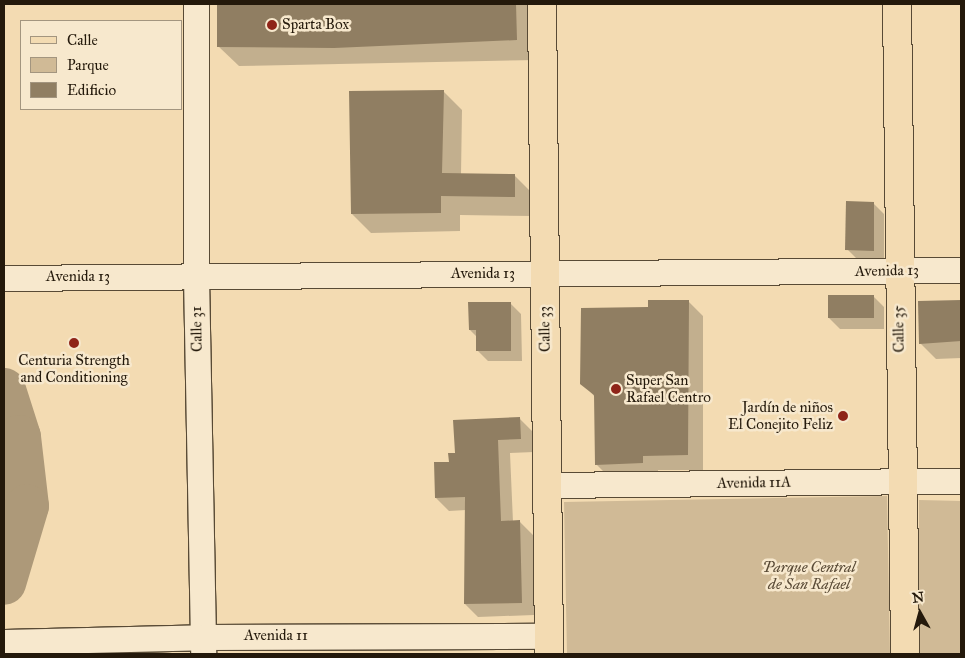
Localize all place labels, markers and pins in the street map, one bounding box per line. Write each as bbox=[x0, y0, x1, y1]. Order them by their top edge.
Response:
place label: Sparta Box bbox=[282, 16, 349, 34]
marker: Sparta Box bbox=[266, 19, 278, 31]
marker: Centuria Strength and Conditioning bbox=[68, 337, 80, 349]
place label: Centuria Strength and Conditioning bbox=[18, 351, 130, 386]
place label: Super San Rafael Centro bbox=[626, 371, 711, 406]
marker: Super San Rafael Centro bbox=[610, 383, 622, 395]
place label: Jardín de niños El Conejito Feliz bbox=[728, 398, 833, 433]
marker: Jardín de niños El Conejito Feliz bbox=[837, 410, 849, 422]

